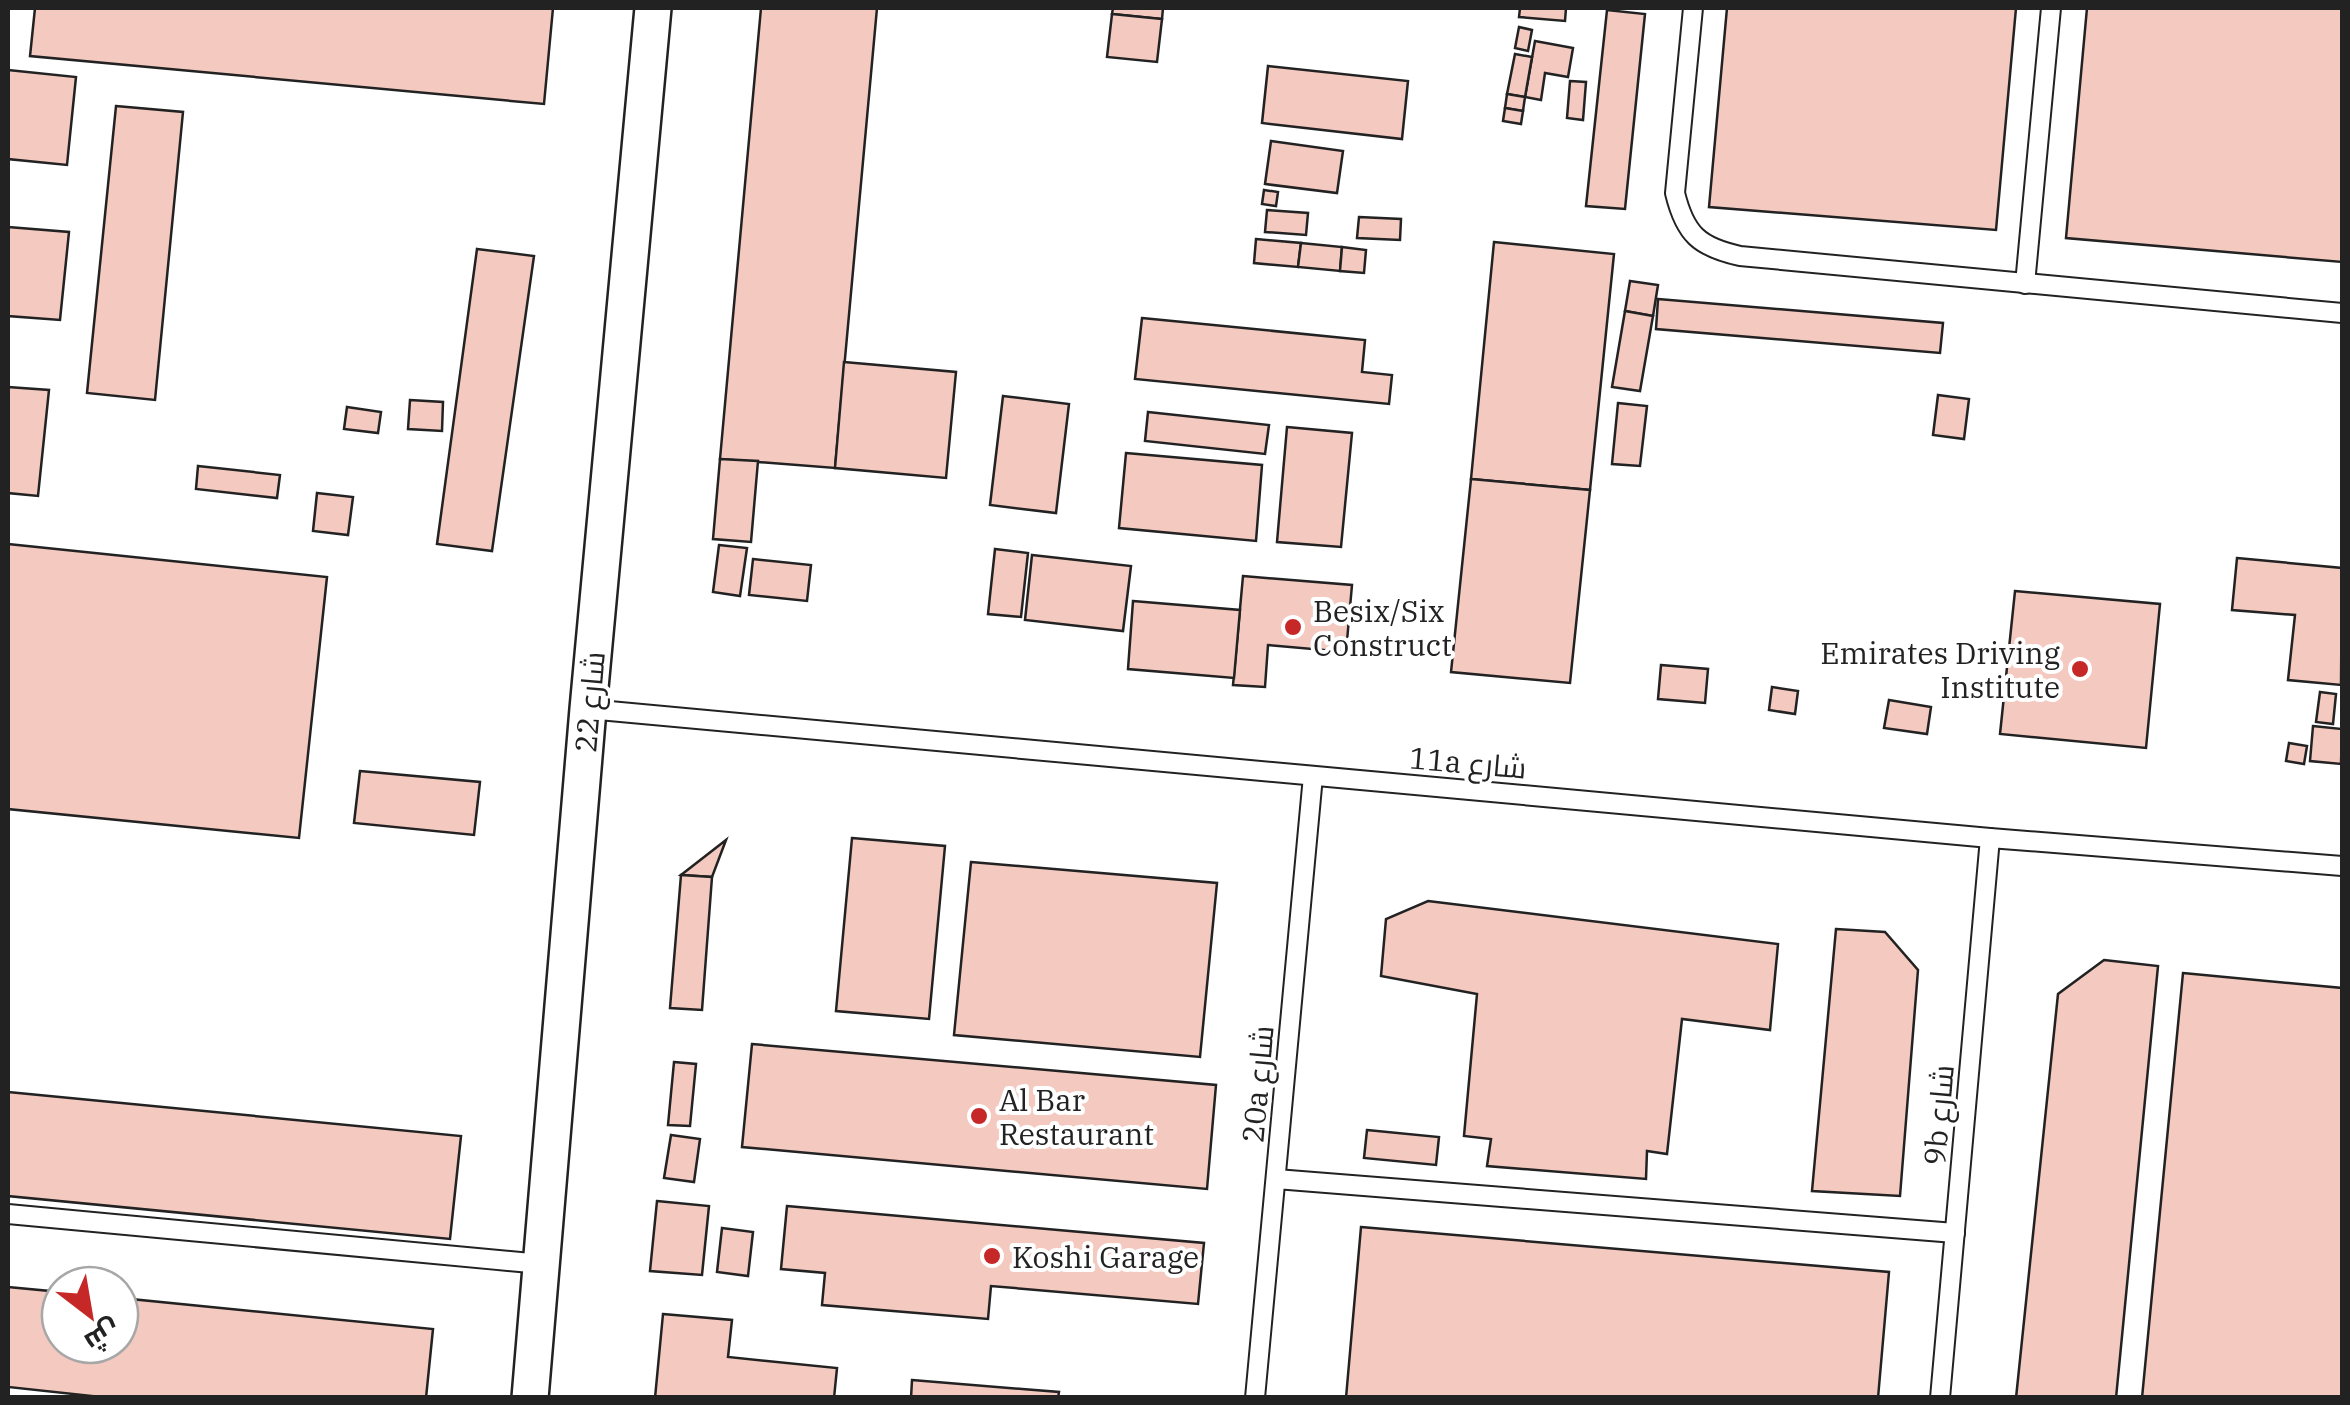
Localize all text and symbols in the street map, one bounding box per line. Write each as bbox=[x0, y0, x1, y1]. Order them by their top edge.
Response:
place label: Besix/Six Construct bbox=[1313, 591, 1452, 664]
marker: Besix/Six Construct bbox=[1282, 616, 1304, 638]
place label: Emirates Driving Institute bbox=[1820, 633, 2060, 706]
street label: شارع 22 bbox=[565, 650, 615, 754]
marker: Emirates Driving Institute bbox=[2069, 658, 2091, 680]
street label: 11a شارع bbox=[1408, 737, 1528, 789]
street label: 20a شارع bbox=[1232, 1024, 1284, 1144]
street label: 9b شارع bbox=[1914, 1063, 1964, 1167]
place label: Al Bar Restaurant bbox=[999, 1080, 1154, 1153]
marker: Al Bar Restaurant bbox=[968, 1105, 990, 1127]
place label: Koshi Garage bbox=[1012, 1237, 1199, 1276]
marker: Koshi Garage bbox=[981, 1245, 1003, 1267]
north arrow bbox=[40, 1265, 140, 1365]
text: ش bbox=[78, 1312, 128, 1362]

